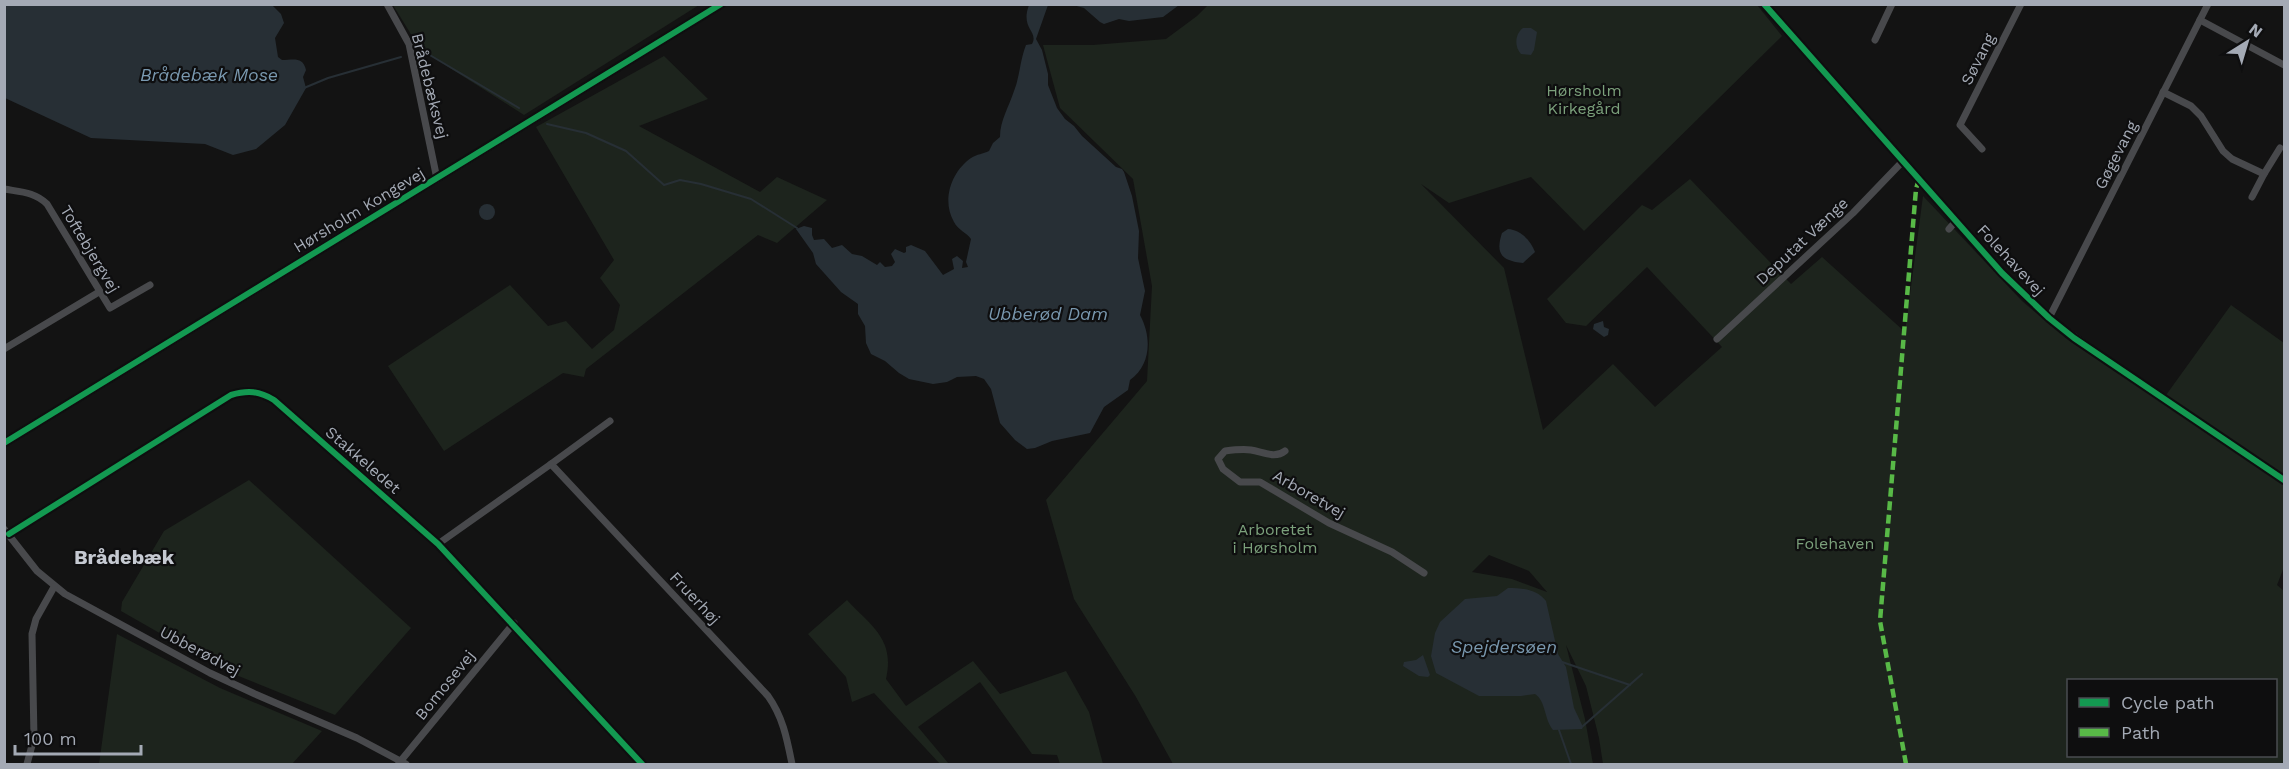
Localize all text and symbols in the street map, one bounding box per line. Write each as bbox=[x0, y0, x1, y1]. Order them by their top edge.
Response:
north arrow bbox=[2217, 12, 2277, 72]
text: N bbox=[2245, 19, 2266, 42]
street label: Søvang bbox=[1957, 30, 1999, 88]
street label: Brådebæksvej bbox=[408, 31, 452, 141]
water label: Brådebæk Mose bbox=[140, 64, 278, 85]
park label: Hørsholm Kirkegård bbox=[1546, 81, 1622, 118]
street label: Gøgevang bbox=[2091, 117, 2142, 192]
street label: Hørsholm Kongevej bbox=[290, 163, 428, 257]
street label: Deputat Vænge bbox=[1752, 193, 1852, 289]
street label: Toftebjergvej bbox=[56, 202, 124, 296]
street label: Folehavevej bbox=[1973, 220, 2049, 300]
water label: Ubberød Dam bbox=[988, 303, 1108, 324]
street label: Stakkeledet bbox=[322, 422, 405, 498]
street label: Arboretvej bbox=[1269, 466, 1349, 522]
park label: Arboretet i Hørsholm bbox=[1232, 520, 1318, 557]
park label: Folehaven bbox=[1796, 534, 1874, 553]
district label: Brådebæk bbox=[74, 545, 175, 569]
street label: Fruerhøj bbox=[666, 568, 724, 628]
street label: Ubberødvej bbox=[157, 622, 243, 680]
water label: Spejdersøen bbox=[1451, 636, 1557, 657]
street label: Bomosevej bbox=[411, 646, 479, 724]
legend bbox=[2067, 679, 2277, 757]
text: Cycle path bbox=[2121, 692, 2215, 713]
scale bar bbox=[15, 718, 141, 756]
text: Path bbox=[2121, 722, 2161, 743]
text: 100 m bbox=[24, 728, 77, 749]

